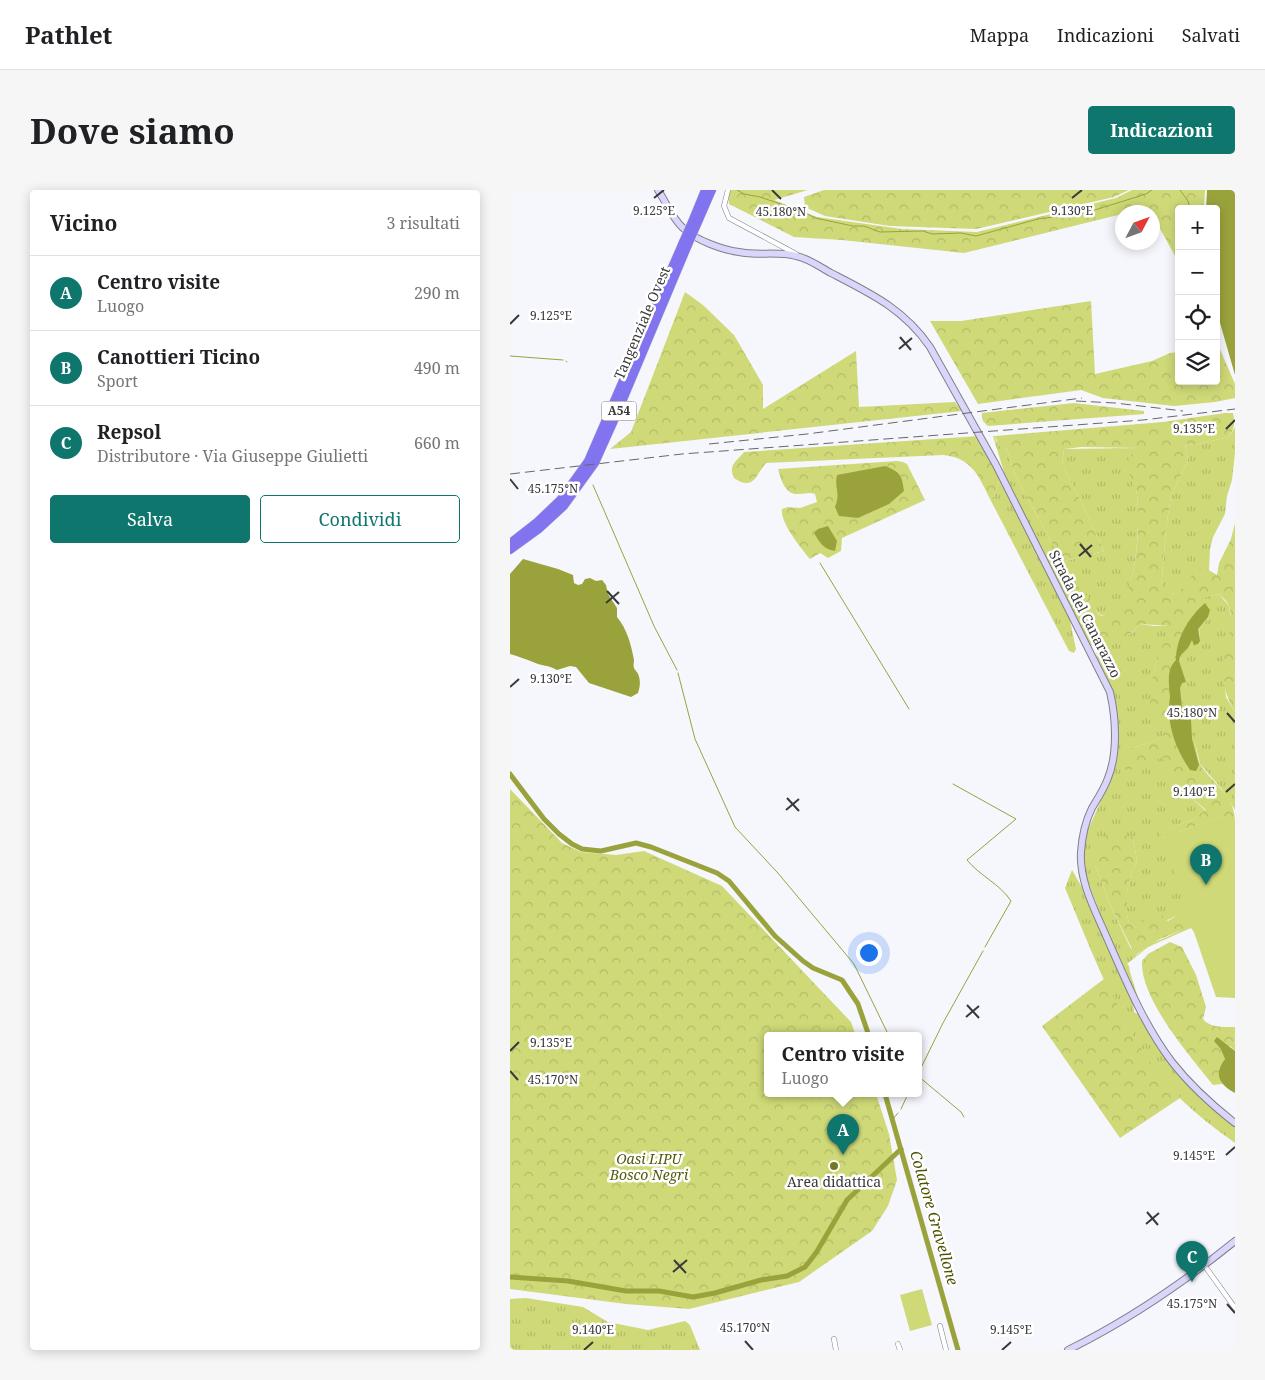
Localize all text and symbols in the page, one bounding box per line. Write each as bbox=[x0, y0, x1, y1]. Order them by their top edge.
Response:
text: Pathlet bbox=[25, 18, 112, 51]
text: Mappa bbox=[970, 23, 1029, 47]
text: Indicazioni bbox=[1057, 23, 1154, 47]
text: Salvati bbox=[1182, 23, 1240, 47]
button: Indicazioni bbox=[1088, 106, 1235, 154]
text: Dove siamo bbox=[30, 107, 235, 154]
text: 9.125°E bbox=[633, 202, 675, 219]
text: 9.130°E bbox=[1051, 202, 1093, 219]
text: 45.180°N bbox=[756, 203, 806, 220]
north arrow bbox=[1115, 205, 1160, 250]
map controls bbox=[1175, 205, 1220, 385]
button: + bbox=[1175, 205, 1220, 250]
text: Vicino bbox=[50, 209, 117, 237]
text: 3 risultati bbox=[387, 212, 460, 234]
button: − bbox=[1175, 250, 1220, 295]
street label: Tangenziale Ovest bbox=[609, 263, 674, 382]
text: Centro visite bbox=[97, 269, 220, 295]
text: A bbox=[60, 282, 72, 304]
text: 290 m bbox=[414, 282, 460, 304]
text: Luogo bbox=[97, 295, 144, 317]
button: locate bbox=[1175, 295, 1220, 340]
text: 9.125°E bbox=[530, 307, 572, 324]
button: layers bbox=[1175, 340, 1220, 385]
text: Canottieri Ticino bbox=[97, 344, 260, 370]
text: B bbox=[61, 357, 71, 379]
text: 490 m bbox=[414, 357, 460, 379]
text: Sport bbox=[97, 370, 138, 392]
road number: A54 bbox=[602, 402, 636, 420]
text: Repsol bbox=[97, 419, 161, 445]
text: 9.135°E bbox=[1173, 420, 1215, 437]
text: C bbox=[61, 432, 71, 454]
text: 660 m bbox=[414, 432, 460, 454]
text: Distributore · Via Giuseppe Giulietti bbox=[97, 445, 368, 467]
text: 45.175°N bbox=[528, 480, 578, 497]
button: Salva bbox=[50, 495, 250, 543]
button: Condividi bbox=[260, 495, 460, 543]
street label: Strada del Canarazzo bbox=[1045, 547, 1126, 681]
text: 9.130°E bbox=[530, 670, 572, 687]
text: 45.180°N bbox=[1167, 704, 1217, 721]
text: 9.140°E bbox=[1173, 783, 1215, 800]
pin: B bbox=[1190, 844, 1222, 885]
your location bbox=[856, 940, 882, 966]
popup bbox=[764, 1032, 922, 1097]
text: 9.135°E bbox=[530, 1034, 572, 1051]
text: Centro visite bbox=[781, 1041, 905, 1067]
text: Luogo bbox=[781, 1067, 829, 1089]
text: 45.170°N bbox=[528, 1071, 578, 1088]
pin: A bbox=[827, 1114, 859, 1155]
text: 9.145°E bbox=[1173, 1147, 1215, 1164]
water label: Colatore Gravellone bbox=[906, 1148, 964, 1288]
park label: Oasi LIPU Bosco Negri bbox=[609, 1149, 689, 1184]
marker: Area didattica bbox=[828, 1160, 840, 1172]
place label: Area didattica bbox=[787, 1172, 881, 1191]
pin: C bbox=[1176, 1241, 1208, 1282]
text: 45.175°N bbox=[1167, 1295, 1217, 1312]
text: 45.170°N bbox=[720, 1319, 770, 1336]
text: 9.140°E bbox=[572, 1321, 614, 1338]
text: 9.145°E bbox=[990, 1321, 1032, 1338]

